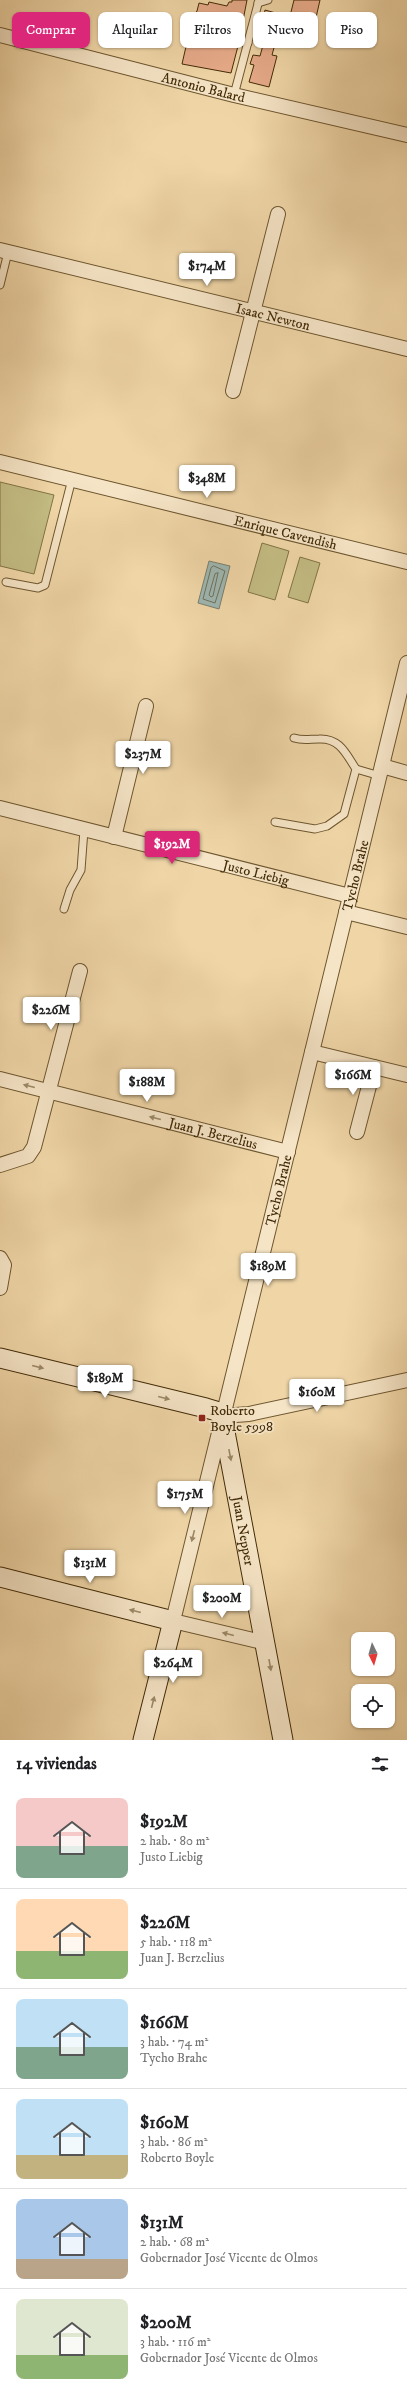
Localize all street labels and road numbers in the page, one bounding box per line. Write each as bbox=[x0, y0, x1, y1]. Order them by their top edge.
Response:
street label: Antonio Balard bbox=[160, 69, 247, 107]
street label: Isaac Newton bbox=[234, 300, 313, 335]
street label: Enrique Cavendish bbox=[232, 512, 339, 555]
street label: Tycho Brahe bbox=[339, 838, 373, 913]
street label: Justo Liebig bbox=[219, 856, 291, 890]
street label: Juan J. Berzelius bbox=[165, 1114, 260, 1154]
street label: Tycho Brahe bbox=[262, 1153, 297, 1228]
street label: Juan Nepper bbox=[227, 1493, 258, 1568]

